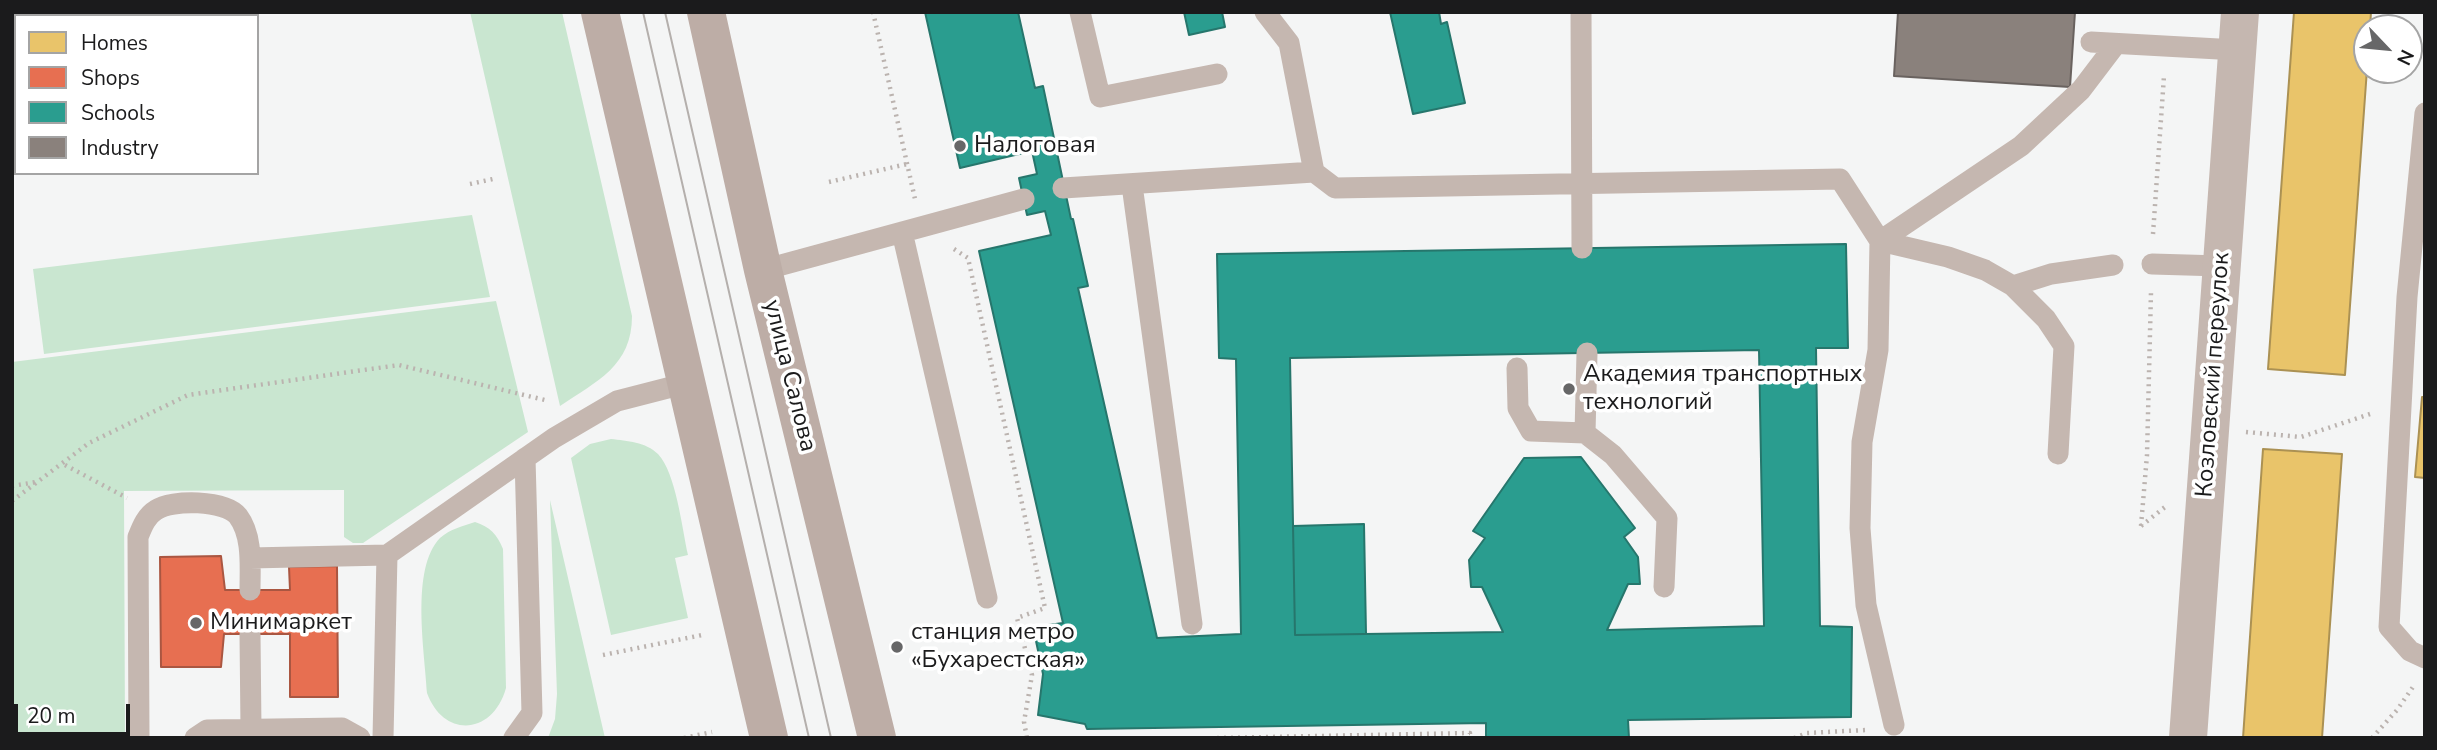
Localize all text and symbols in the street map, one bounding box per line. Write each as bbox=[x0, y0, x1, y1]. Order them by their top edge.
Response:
legend bbox=[14, 14, 259, 175]
north arrow bbox=[2353, 14, 2423, 84]
text: Homes bbox=[81, 29, 148, 57]
text: N bbox=[2390, 45, 2420, 69]
text: Shops bbox=[81, 64, 140, 92]
text: Schools bbox=[81, 99, 155, 127]
place label: Налоговая bbox=[974, 132, 1096, 160]
text: Industry bbox=[81, 134, 159, 162]
marker: Налоговая bbox=[952, 138, 968, 154]
street label: Козловский переулок bbox=[2191, 252, 2237, 498]
street label: улица Салова bbox=[756, 297, 822, 455]
place label: Академия транспортных технологий bbox=[1583, 361, 1862, 417]
marker: Академия транспортных технологий bbox=[1561, 381, 1577, 397]
place label: Минимаркет bbox=[210, 609, 352, 637]
marker: Минимаркет bbox=[188, 615, 204, 631]
place label: станция метро «Бухарестская» bbox=[911, 619, 1085, 675]
marker: станция метро «Бухарестская» bbox=[889, 639, 905, 655]
scale bar bbox=[18, 690, 133, 734]
text: 20 m bbox=[27, 702, 76, 730]

